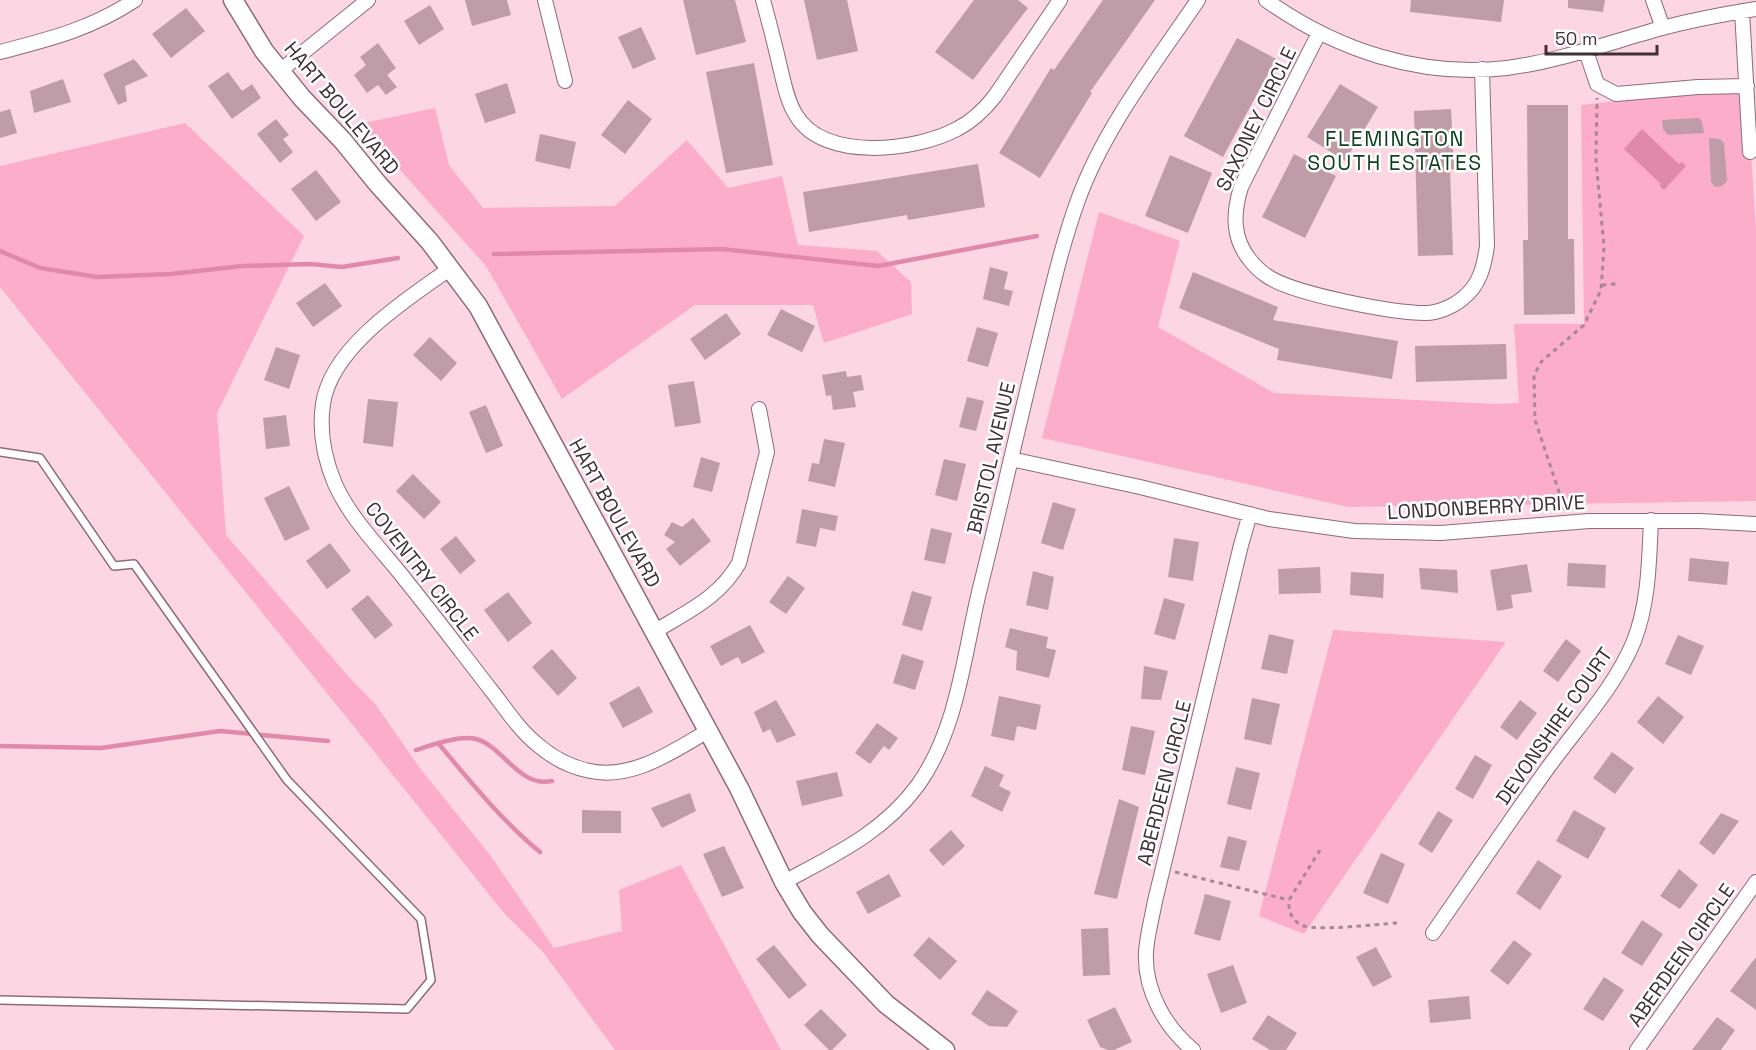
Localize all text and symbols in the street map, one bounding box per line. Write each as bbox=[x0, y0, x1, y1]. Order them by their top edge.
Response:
scale bar bbox=[1546, 18, 1657, 56]
text: 50 m bbox=[1555, 27, 1597, 50]
street label: HART BOULEVARD bbox=[279, 36, 405, 180]
street label: SAXONEY CIRCLE bbox=[1210, 43, 1302, 195]
district label: FLEMINGTON SOUTH ESTATES bbox=[1307, 125, 1483, 176]
street label: BRISTOL AVENUE bbox=[961, 379, 1021, 537]
street label: HART BOULEVARD bbox=[563, 434, 667, 592]
street label: LONDONBERRY DRIVE bbox=[1386, 489, 1586, 525]
street label: COVENTRY CIRCLE bbox=[360, 496, 484, 646]
street label: DEVONSHIRE COURT bbox=[1490, 642, 1618, 810]
street label: ABERDEEN CIRCLE bbox=[1131, 698, 1197, 868]
street label: ABERDEEN CIRCLE bbox=[1622, 878, 1740, 1032]

